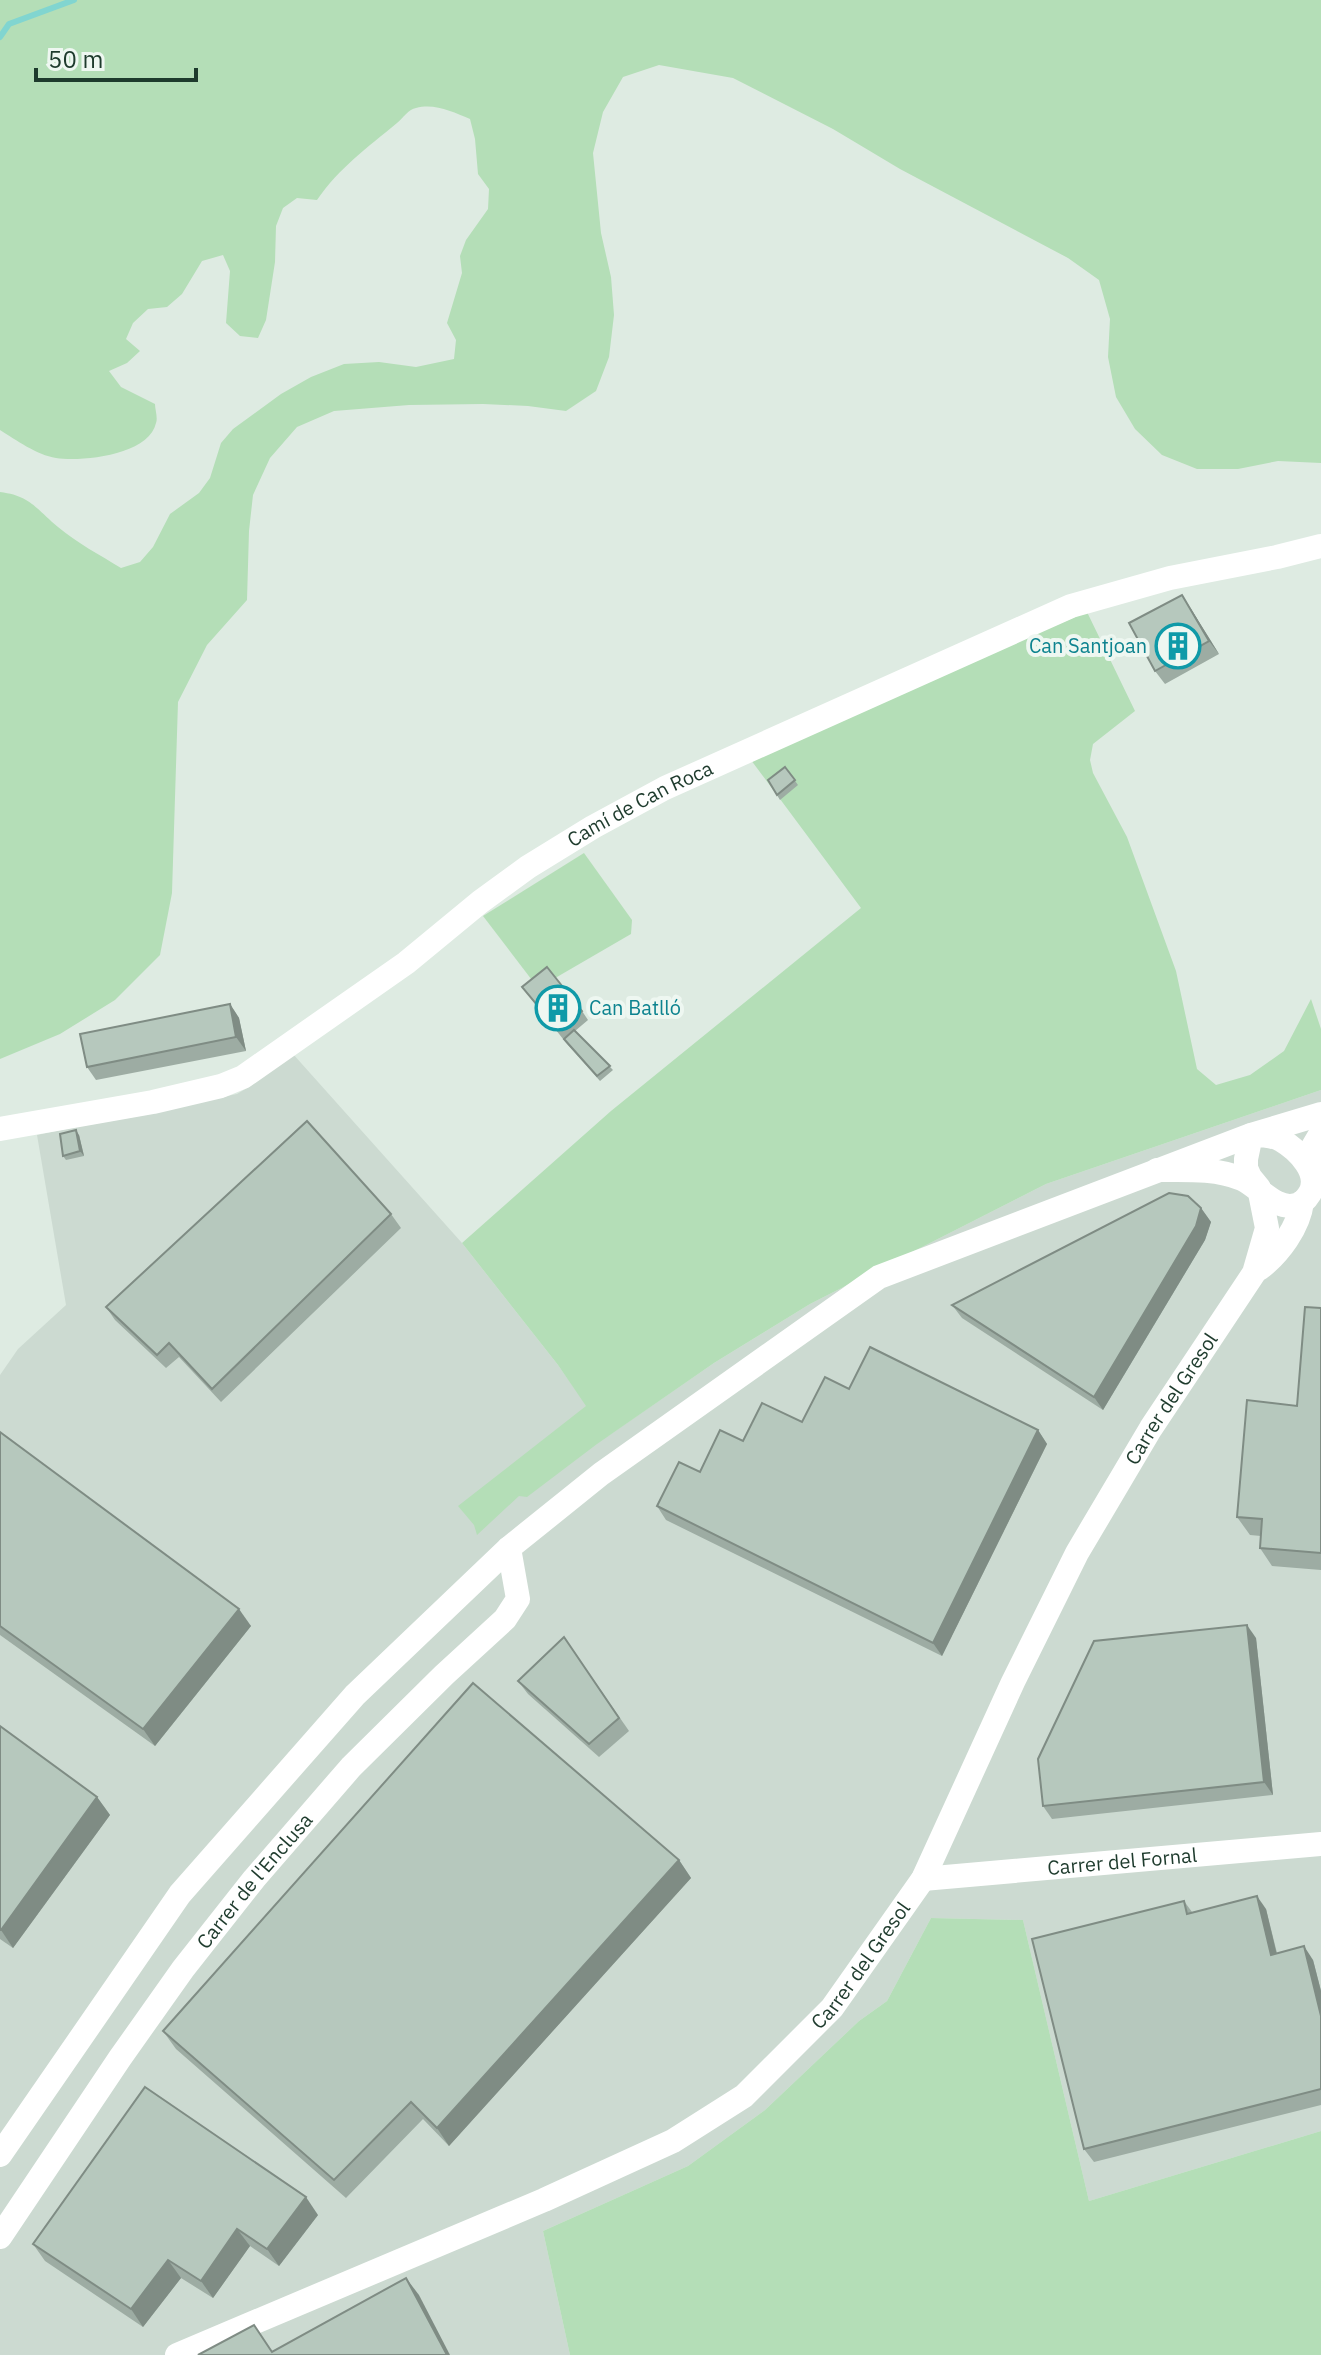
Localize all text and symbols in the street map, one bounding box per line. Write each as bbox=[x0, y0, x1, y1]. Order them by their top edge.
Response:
scale bar bbox=[36, 32, 196, 82]
text: 50 m bbox=[48, 43, 103, 75]
building icon: Can Santjoan bbox=[1154, 622, 1202, 670]
place label: Can Santjoan bbox=[1029, 632, 1147, 659]
street label: Camí de Can Roca bbox=[562, 754, 717, 853]
building icon: Can Batlló bbox=[534, 984, 582, 1032]
place label: Can Batlló bbox=[589, 994, 681, 1021]
street label: Carrer del Gresol bbox=[1118, 1327, 1224, 1469]
street label: Carrer de l'Enclusa bbox=[190, 1807, 319, 1954]
street label: Carrer del Fornal bbox=[1046, 1841, 1198, 1881]
street label: Carrer del Gresol bbox=[805, 1896, 916, 2035]

